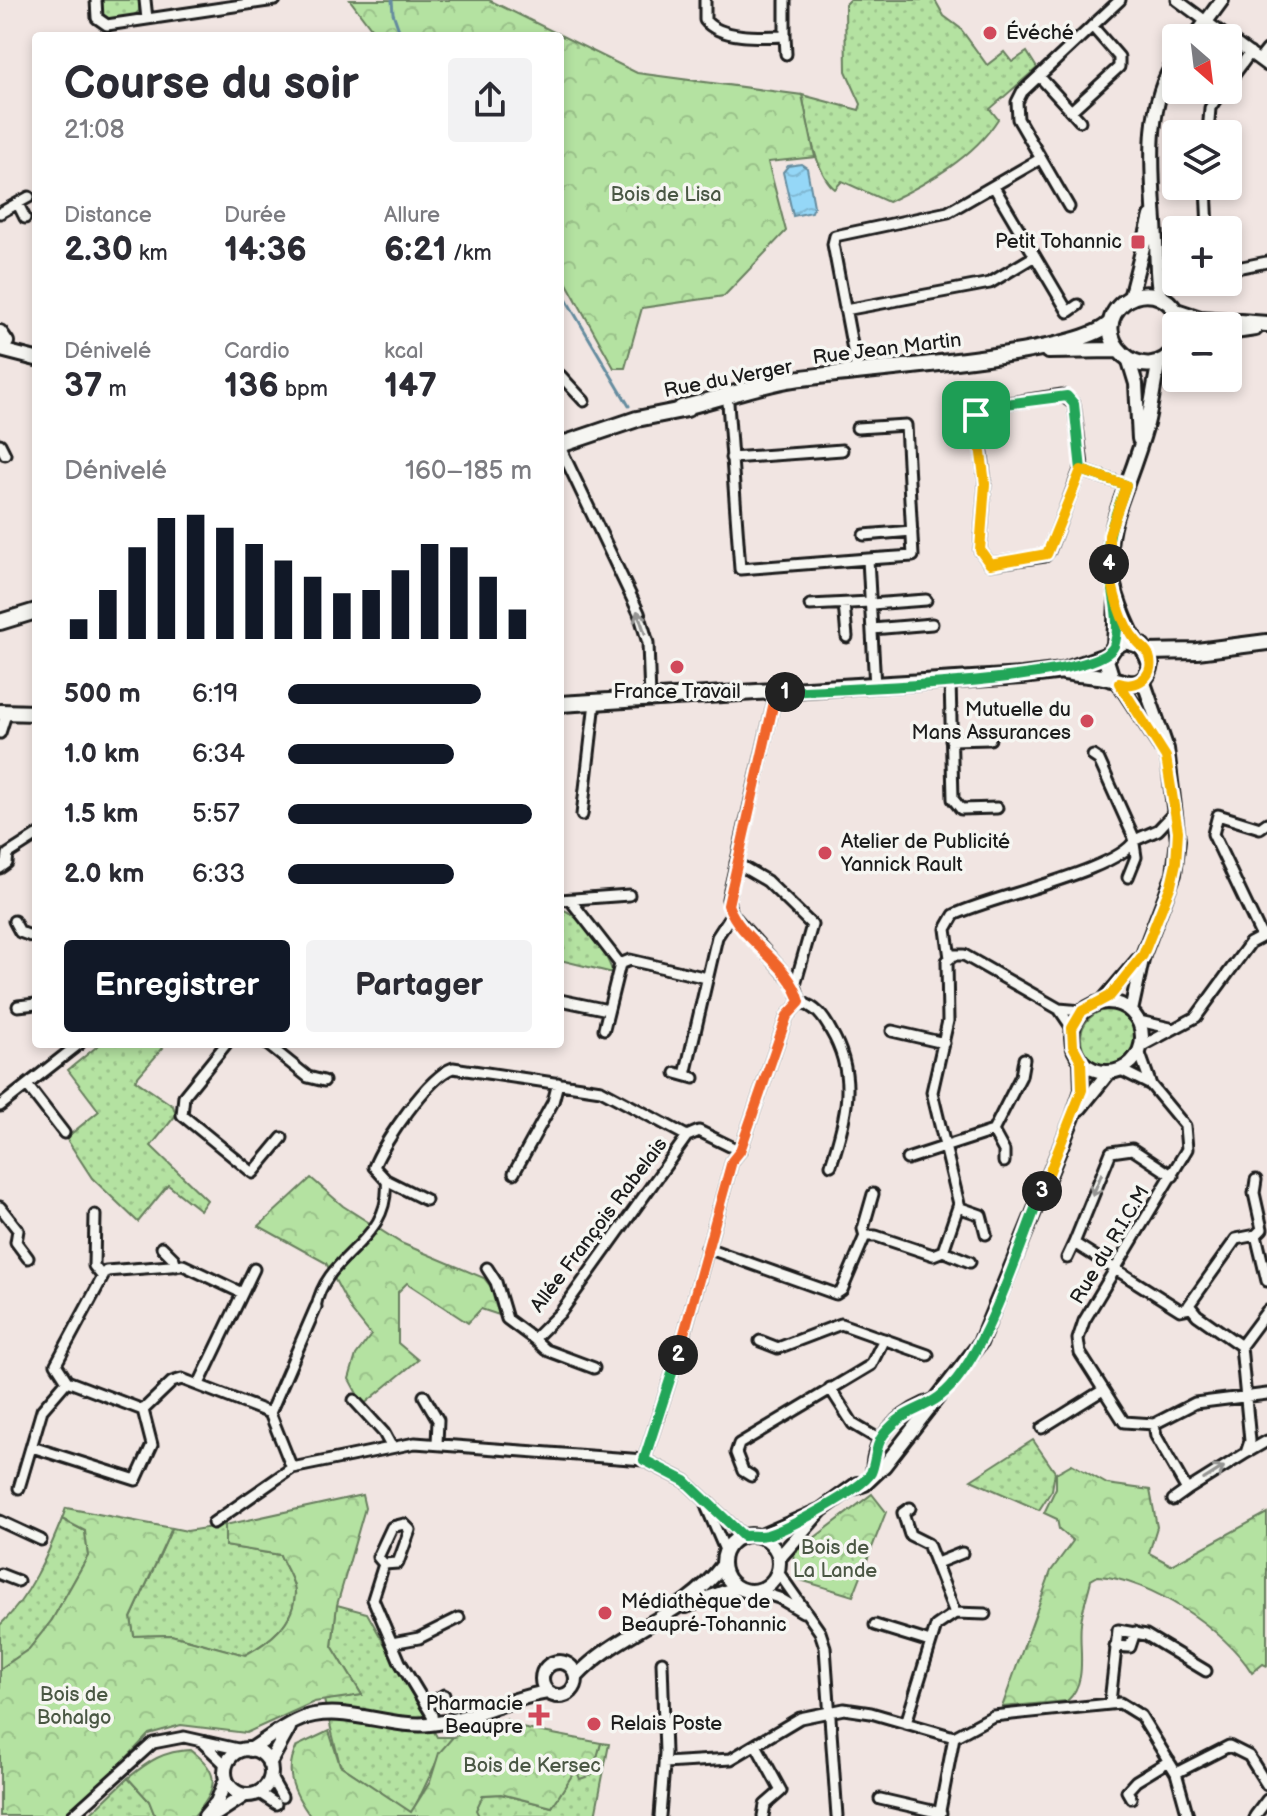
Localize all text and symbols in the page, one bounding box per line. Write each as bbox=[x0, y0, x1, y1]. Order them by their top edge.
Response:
place label: Évéché bbox=[1006, 20, 1074, 45]
marker: Évéché bbox=[981, 24, 999, 42]
north arrow bbox=[1162, 24, 1242, 104]
map controls bbox=[1162, 24, 1242, 392]
text: Course du soir bbox=[64, 58, 359, 111]
button: share bbox=[448, 58, 532, 142]
text: 21:08 bbox=[64, 115, 125, 146]
button: layers bbox=[1162, 120, 1242, 200]
park label: Bois de Lisa bbox=[610, 183, 722, 207]
text: Distance bbox=[64, 202, 152, 229]
text: Durée bbox=[224, 202, 286, 229]
text: Allure bbox=[384, 202, 440, 229]
button: + bbox=[1162, 216, 1242, 296]
text: 2.30 bbox=[64, 229, 133, 270]
text: 14:36 bbox=[224, 229, 307, 270]
text: 6:21 bbox=[384, 229, 447, 270]
place label: Petit Tohannic bbox=[995, 230, 1122, 254]
marker: Petit Tohannic bbox=[1129, 233, 1147, 251]
text: km bbox=[133, 240, 168, 267]
text: /km bbox=[447, 240, 492, 267]
button: − bbox=[1162, 312, 1242, 392]
street label: Rue Jean Martin bbox=[811, 328, 963, 370]
text: Dénivelé bbox=[64, 338, 151, 365]
text: Cardio bbox=[224, 338, 290, 365]
text: kcal bbox=[384, 338, 423, 365]
street label: Rue du Verger bbox=[662, 355, 795, 403]
text: 37 bbox=[64, 365, 103, 406]
text: 136 bbox=[224, 365, 279, 406]
text: 147 bbox=[384, 365, 437, 406]
text: m bbox=[103, 376, 127, 403]
text: bpm bbox=[279, 376, 328, 403]
pin bbox=[942, 381, 1010, 449]
icon: arrive bbox=[954, 393, 998, 437]
text: Dénivelé bbox=[64, 456, 167, 487]
text: 160–185 m bbox=[405, 456, 532, 487]
pin: 4 bbox=[1089, 544, 1129, 584]
text: 4 bbox=[1103, 550, 1115, 577]
one-way arrow bbox=[632, 610, 647, 635]
marker: France Travail bbox=[668, 658, 686, 676]
pin: 1 bbox=[765, 672, 805, 712]
text: 1 bbox=[780, 678, 790, 705]
text: 500 m bbox=[64, 679, 141, 710]
text: 6:19 bbox=[192, 679, 238, 710]
place label: France Travail bbox=[613, 680, 741, 704]
place label: Mutuelle du Mans Assurances bbox=[912, 698, 1071, 745]
marker: Mutuelle du Mans Assurances bbox=[1078, 712, 1096, 730]
text: 1.0 km bbox=[64, 739, 140, 770]
text: 6:34 bbox=[192, 739, 245, 770]
text: 1.5 km bbox=[64, 799, 139, 830]
text: 5:57 bbox=[192, 799, 240, 830]
place label: Atelier de Publicité Yannick Rault bbox=[840, 830, 1010, 877]
marker: Atelier de Publicité Yannick Rault bbox=[816, 844, 834, 862]
text: 2.0 km bbox=[64, 859, 144, 890]
text: 6:33 bbox=[192, 859, 245, 890]
button: Enregistrer bbox=[64, 940, 290, 1032]
button: Partager bbox=[306, 940, 532, 1032]
street label: Allée François Rabelais bbox=[525, 1133, 673, 1317]
pin: 3 bbox=[1022, 1171, 1062, 1211]
one-way arrow bbox=[1089, 1172, 1103, 1197]
text: 3 bbox=[1036, 1177, 1048, 1204]
street label: Rue du R.I.C.M bbox=[1065, 1181, 1155, 1309]
pin: 2 bbox=[658, 1335, 698, 1375]
text: 2 bbox=[671, 1341, 685, 1368]
one-way arrow bbox=[1202, 1465, 1225, 1481]
park label: Bois de La Lande bbox=[793, 1536, 877, 1583]
place label: Médiathèque de Beaupré-Tohannic bbox=[621, 1590, 787, 1637]
marker: Médiathèque de Beaupré-Tohannic bbox=[596, 1604, 614, 1622]
park label: Bois de Bohalgo bbox=[37, 1683, 111, 1730]
place label: Pharmacie Beaupre bbox=[426, 1692, 523, 1739]
marker: Pharmacie Beaupre bbox=[530, 1706, 548, 1724]
place label: Relais Poste bbox=[610, 1712, 722, 1736]
marker: Relais Poste bbox=[585, 1715, 603, 1733]
park label: Bois de Kersec bbox=[463, 1754, 601, 1778]

